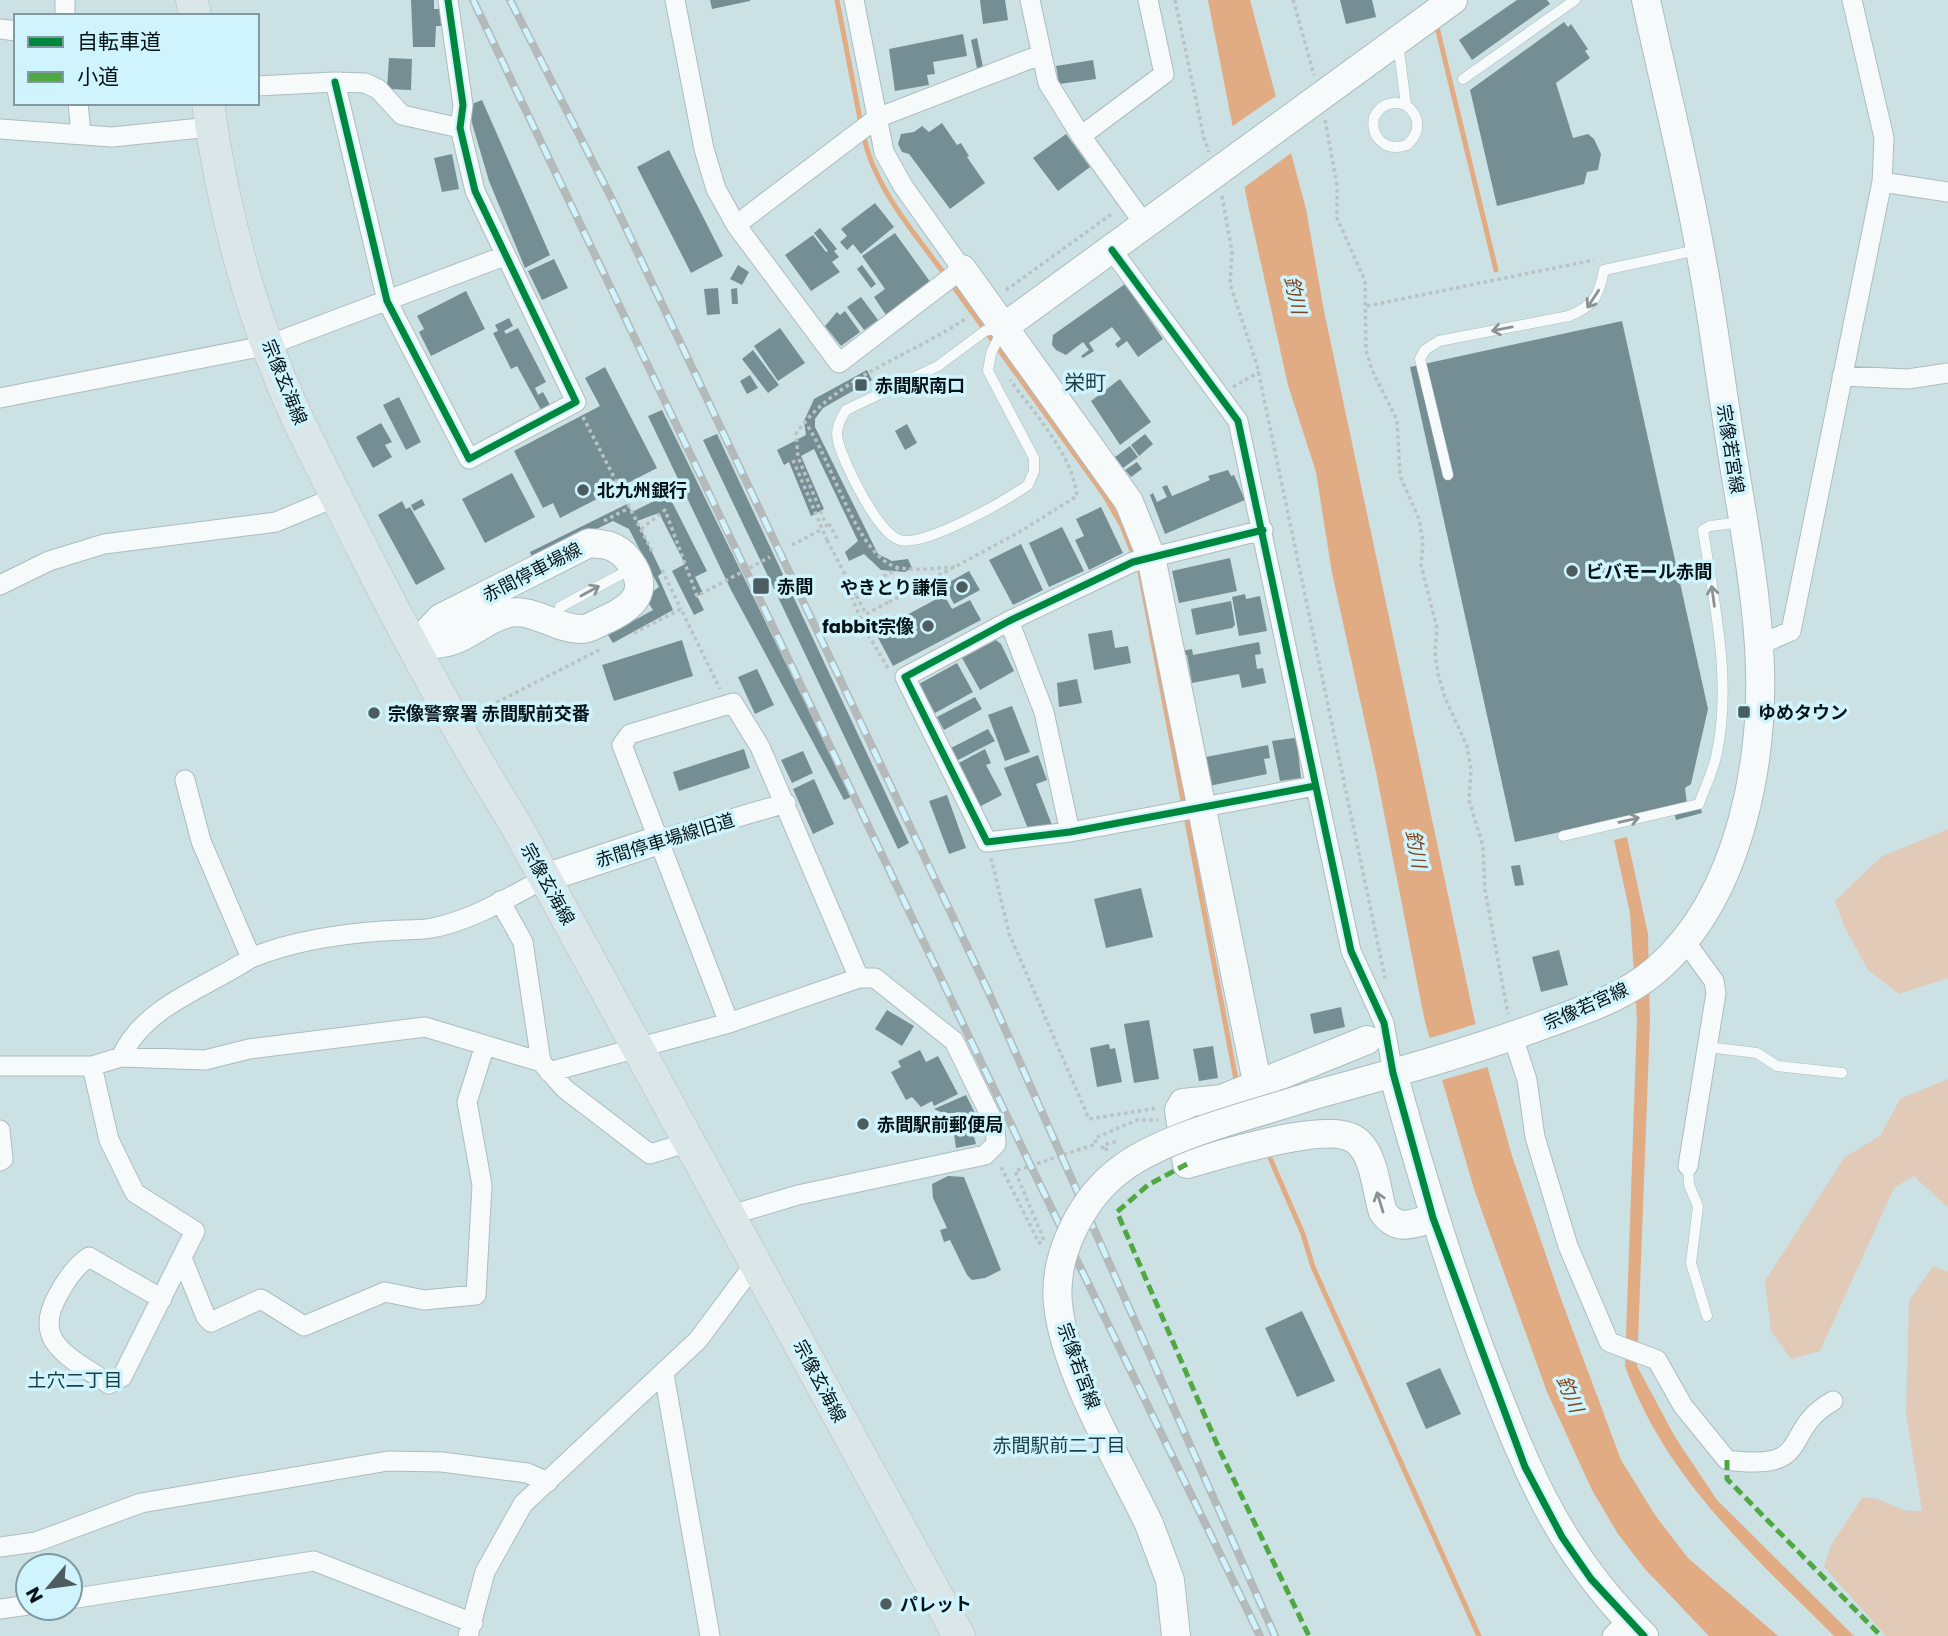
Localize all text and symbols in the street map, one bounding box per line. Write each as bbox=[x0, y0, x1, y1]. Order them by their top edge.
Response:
legend bbox=[14, 14, 259, 105]
text: 自転車道 bbox=[77, 27, 161, 56]
text: 小道 bbox=[77, 62, 119, 91]
water label: 釣川 bbox=[1278, 273, 1313, 318]
one-way arrow bbox=[1586, 289, 1601, 308]
one-way arrow bbox=[1491, 323, 1514, 336]
street label: 宗像玄海線 bbox=[257, 336, 313, 428]
district label: 栄町 bbox=[1064, 368, 1106, 397]
place label: 赤間駅南口 bbox=[875, 373, 965, 398]
marker: 赤間駅南口 bbox=[853, 377, 869, 393]
street label: 宗像若宮線 bbox=[1712, 403, 1750, 495]
place label: 北九州銀行 bbox=[597, 478, 687, 503]
marker: 北九州銀行 bbox=[575, 482, 591, 498]
street label: 赤間停車場線 bbox=[478, 536, 586, 608]
place label: ビバモール赤間 bbox=[1586, 559, 1712, 584]
marker: ビバモール赤間 bbox=[1564, 563, 1580, 579]
place label: 赤間 bbox=[777, 574, 813, 599]
place label: やきとり謙信 bbox=[840, 575, 948, 600]
marker: 赤間 bbox=[751, 576, 771, 596]
marker: やきとり謙信 bbox=[954, 579, 970, 595]
one-way arrow bbox=[579, 584, 599, 598]
one-way arrow bbox=[1706, 585, 1719, 607]
place label: fabbit宗像 bbox=[822, 614, 914, 639]
marker: fabbit宗像 bbox=[920, 618, 936, 634]
place label: ゆめタウン bbox=[1758, 700, 1848, 725]
place label: 宗像警察署 赤間駅前交番 bbox=[388, 701, 590, 726]
marker: ゆめタウン bbox=[1736, 704, 1752, 720]
marker: 宗像警察署 赤間駅前交番 bbox=[366, 705, 382, 721]
street label: 赤間停車場線旧道 bbox=[592, 807, 738, 873]
one-way arrow bbox=[1617, 813, 1640, 826]
water label: 釣川 bbox=[1399, 828, 1433, 872]
street label: 宗像玄海線 bbox=[515, 839, 581, 929]
street label: 宗像若宮線 bbox=[1540, 976, 1632, 1036]
place label: 赤間駅前郵便局 bbox=[877, 1112, 1003, 1137]
marker: 赤間駅前郵便局 bbox=[855, 1116, 871, 1132]
one-way arrow bbox=[1372, 1191, 1385, 1213]
street label: 宗像若宮線 bbox=[1052, 1319, 1106, 1413]
street label: 宗像玄海線 bbox=[788, 1335, 852, 1427]
district label: 土穴二丁目 bbox=[27, 1367, 123, 1394]
water label: 釣川 bbox=[1550, 1371, 1591, 1419]
district label: 赤間駅前二丁目 bbox=[992, 1432, 1126, 1459]
north arrow bbox=[14, 1552, 84, 1622]
text: N bbox=[19, 1582, 50, 1608]
place label: パレット bbox=[900, 1592, 972, 1617]
marker: パレット bbox=[878, 1596, 894, 1612]

